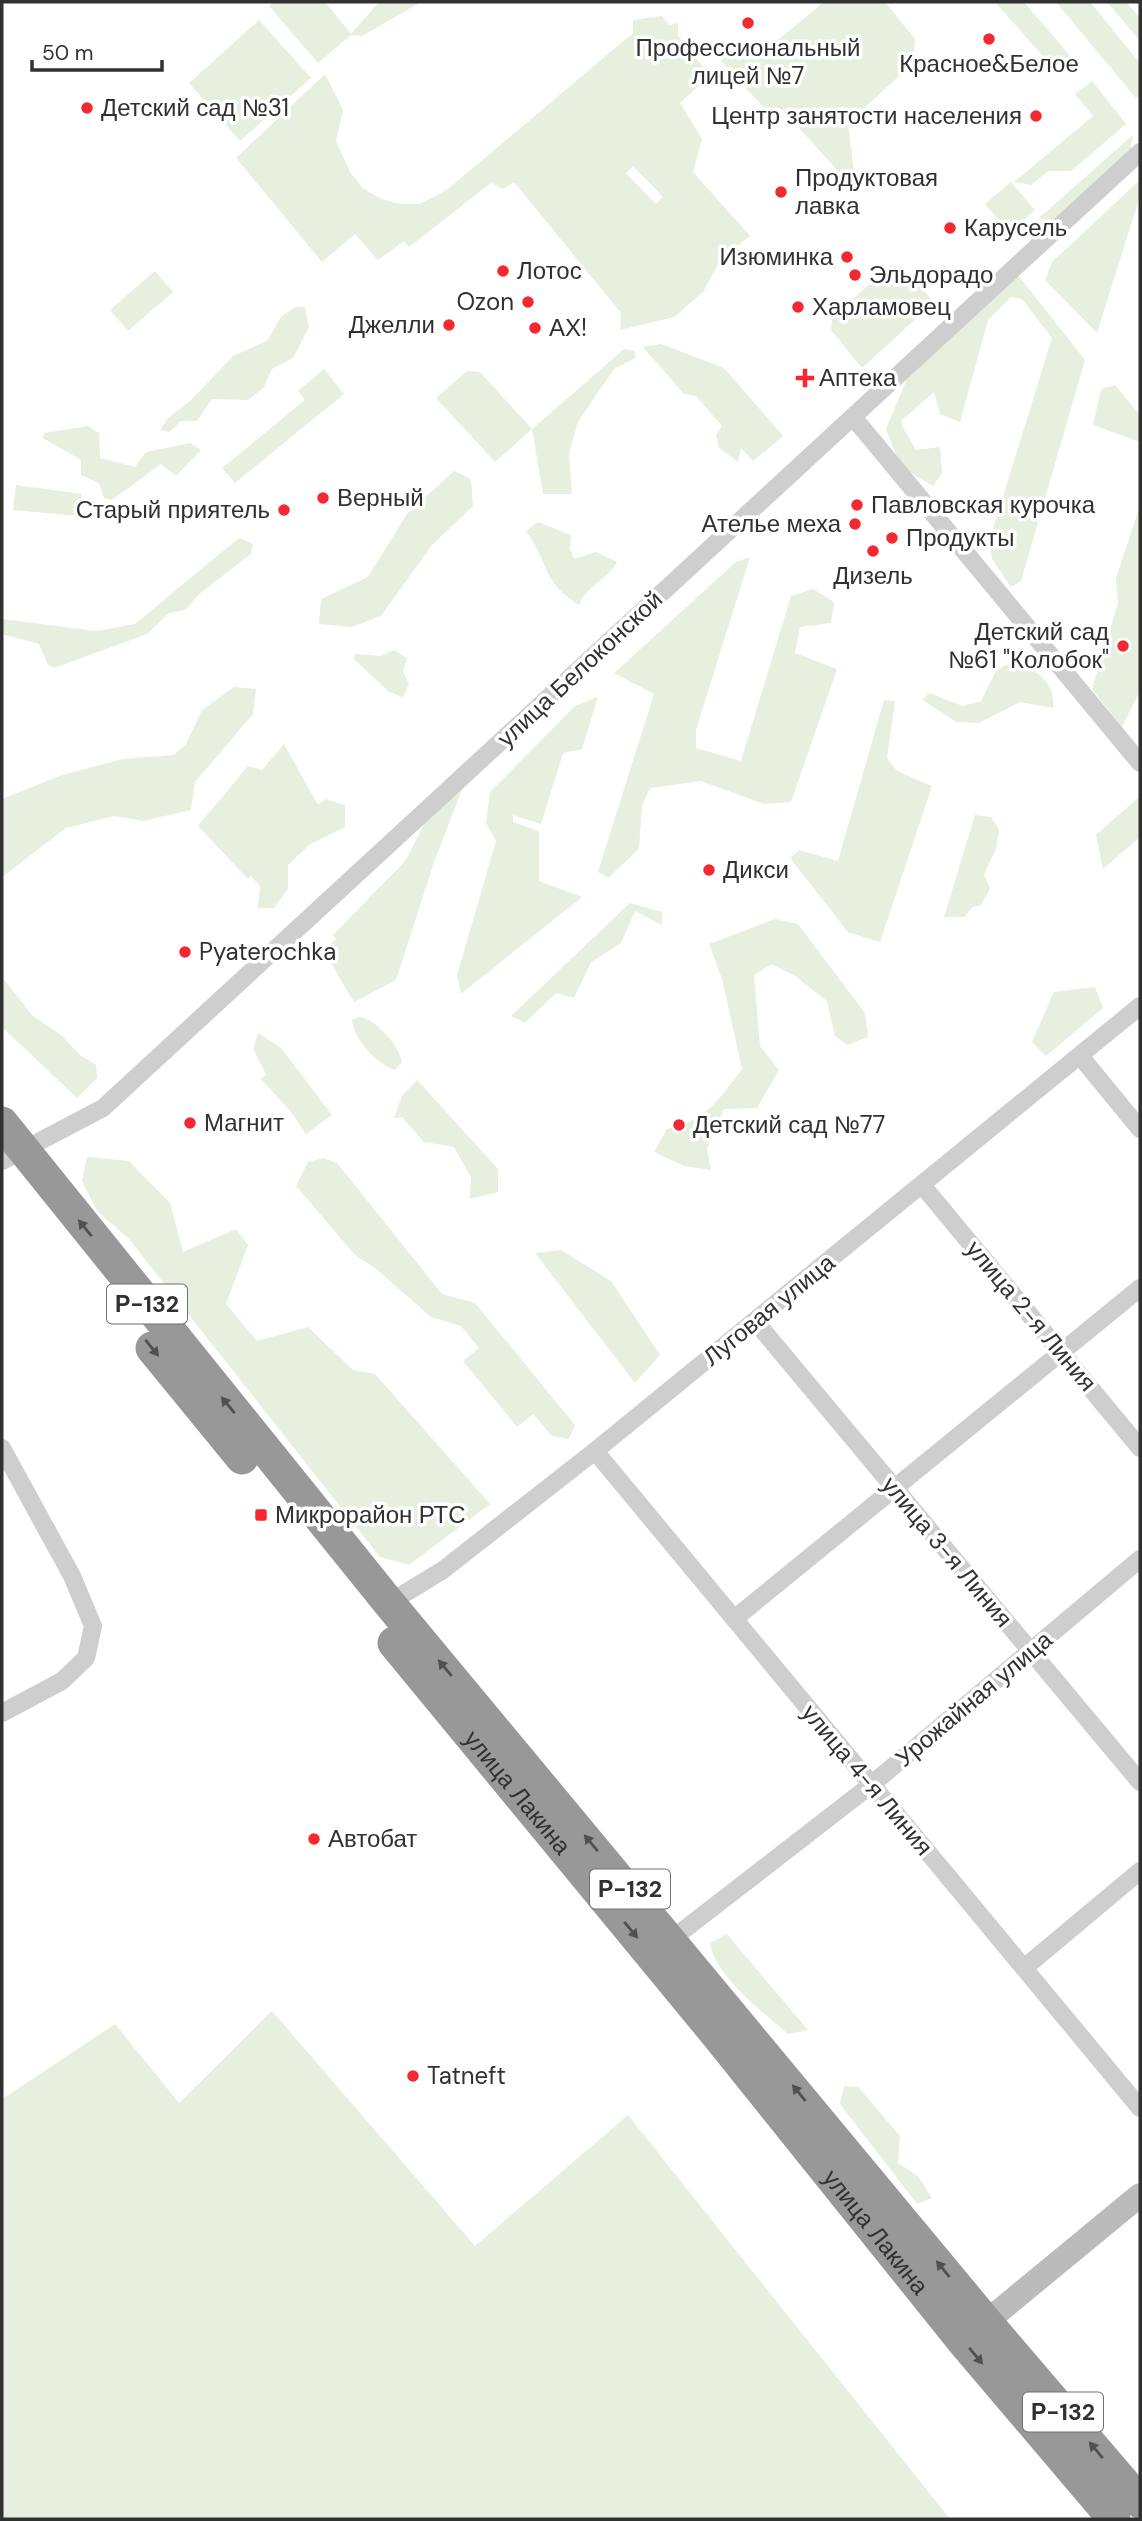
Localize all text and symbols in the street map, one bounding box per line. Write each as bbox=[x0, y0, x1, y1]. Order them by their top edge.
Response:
marker: Профессиональный лицей №7 bbox=[740, 15, 756, 31]
scale bar bbox=[32, 28, 161, 72]
marker: Красное&Белое bbox=[981, 31, 997, 47]
place label: Профессиональный лицей №7 bbox=[636, 32, 860, 91]
text: 50 m bbox=[42, 39, 93, 67]
place label: Красное&Белое bbox=[899, 48, 1079, 79]
place label: Детский сад №31 bbox=[101, 92, 289, 123]
marker: Детский сад №31 bbox=[79, 100, 95, 116]
place label: Центр занятости населения bbox=[711, 100, 1022, 131]
marker: Центр занятости населения bbox=[1028, 108, 1044, 124]
place label: Продуктовая лавка bbox=[795, 162, 938, 221]
marker: Продуктовая лавка bbox=[773, 184, 789, 200]
place label: Карусель bbox=[964, 212, 1067, 243]
marker: Карусель bbox=[942, 220, 958, 236]
place label: Изюминка bbox=[719, 241, 834, 272]
marker: Изюминка bbox=[839, 249, 855, 265]
place label: Лотос bbox=[517, 255, 582, 286]
place label: Эльдорадо bbox=[869, 259, 993, 290]
marker: Лотос bbox=[495, 263, 511, 279]
marker: Эльдорадо bbox=[847, 267, 863, 283]
place label: Ozon bbox=[456, 286, 514, 317]
place label: Харламовец bbox=[812, 291, 951, 322]
marker: Ozon bbox=[520, 294, 536, 310]
marker: Харламовец bbox=[790, 299, 806, 315]
place label: Джелли bbox=[349, 309, 435, 340]
place label: АХ! bbox=[549, 312, 587, 343]
marker: Джелли bbox=[441, 317, 457, 333]
marker: АХ! bbox=[527, 320, 543, 336]
place label: Аптека bbox=[819, 362, 897, 393]
marker: Аптека bbox=[797, 370, 813, 386]
place label: Верный bbox=[337, 482, 424, 513]
place label: Павловская курочка bbox=[871, 489, 1096, 520]
marker: Верный bbox=[315, 490, 331, 506]
place label: Старый приятель bbox=[76, 494, 270, 525]
marker: Павловская курочка bbox=[849, 497, 865, 513]
marker: Старый приятель bbox=[276, 502, 292, 518]
place label: Ателье меха bbox=[702, 508, 842, 539]
marker: Ателье меха bbox=[847, 516, 863, 532]
place label: Продукты bbox=[906, 522, 1014, 553]
marker: Продукты bbox=[884, 530, 900, 546]
marker: Дизель bbox=[865, 543, 881, 559]
place label: Дизель bbox=[833, 560, 913, 591]
street label: улица Белоконской bbox=[490, 584, 669, 753]
place label: Детский сад №61 "Колобок" bbox=[948, 616, 1109, 675]
marker: Детский сад №61 "Колобок" bbox=[1115, 638, 1131, 654]
place label: Дикси bbox=[723, 854, 789, 885]
marker: Дикси bbox=[701, 862, 717, 878]
place label: Pyaterochka bbox=[199, 936, 336, 967]
marker: Pyaterochka bbox=[177, 944, 193, 960]
place label: Магнит bbox=[204, 1107, 284, 1138]
place label: Детский сад №77 bbox=[693, 1109, 885, 1140]
marker: Магнит bbox=[182, 1115, 198, 1131]
marker: Детский сад №77 bbox=[671, 1117, 687, 1133]
one-way arrow bbox=[78, 1220, 93, 1237]
street label: улица 2-я Линия bbox=[959, 1234, 1103, 1397]
street label: Луговая улица bbox=[696, 1247, 841, 1372]
road number: Р-132 bbox=[107, 1284, 187, 1324]
one-way arrow bbox=[145, 1338, 160, 1356]
one-way arrow bbox=[221, 1397, 236, 1415]
street label: улица 3-я Линия bbox=[875, 1470, 1020, 1634]
place label: Микрорайон РТС bbox=[275, 1499, 466, 1530]
marker: Микрорайон РТС bbox=[253, 1507, 269, 1523]
street label: Урожайная улица bbox=[889, 1624, 1059, 1773]
one-way arrow bbox=[437, 1660, 452, 1678]
street label: улица 4-я Линия bbox=[795, 1698, 940, 1862]
street label: улица Лакина bbox=[457, 1724, 579, 1861]
place label: Автобат bbox=[328, 1823, 417, 1854]
marker: Автобат bbox=[306, 1831, 322, 1847]
one-way arrow bbox=[584, 1834, 599, 1851]
road number: Р-132 bbox=[590, 1870, 670, 1908]
one-way arrow bbox=[623, 1921, 638, 1939]
place label: Tatneft bbox=[427, 2060, 506, 2091]
marker: Tatneft bbox=[405, 2068, 421, 2084]
one-way arrow bbox=[791, 2085, 806, 2103]
street label: улица Лакина bbox=[816, 2163, 936, 2301]
one-way arrow bbox=[936, 2260, 951, 2277]
one-way arrow bbox=[968, 2348, 983, 2365]
road number: Р-132 bbox=[1023, 2392, 1103, 2432]
one-way arrow bbox=[1088, 2441, 1104, 2459]

